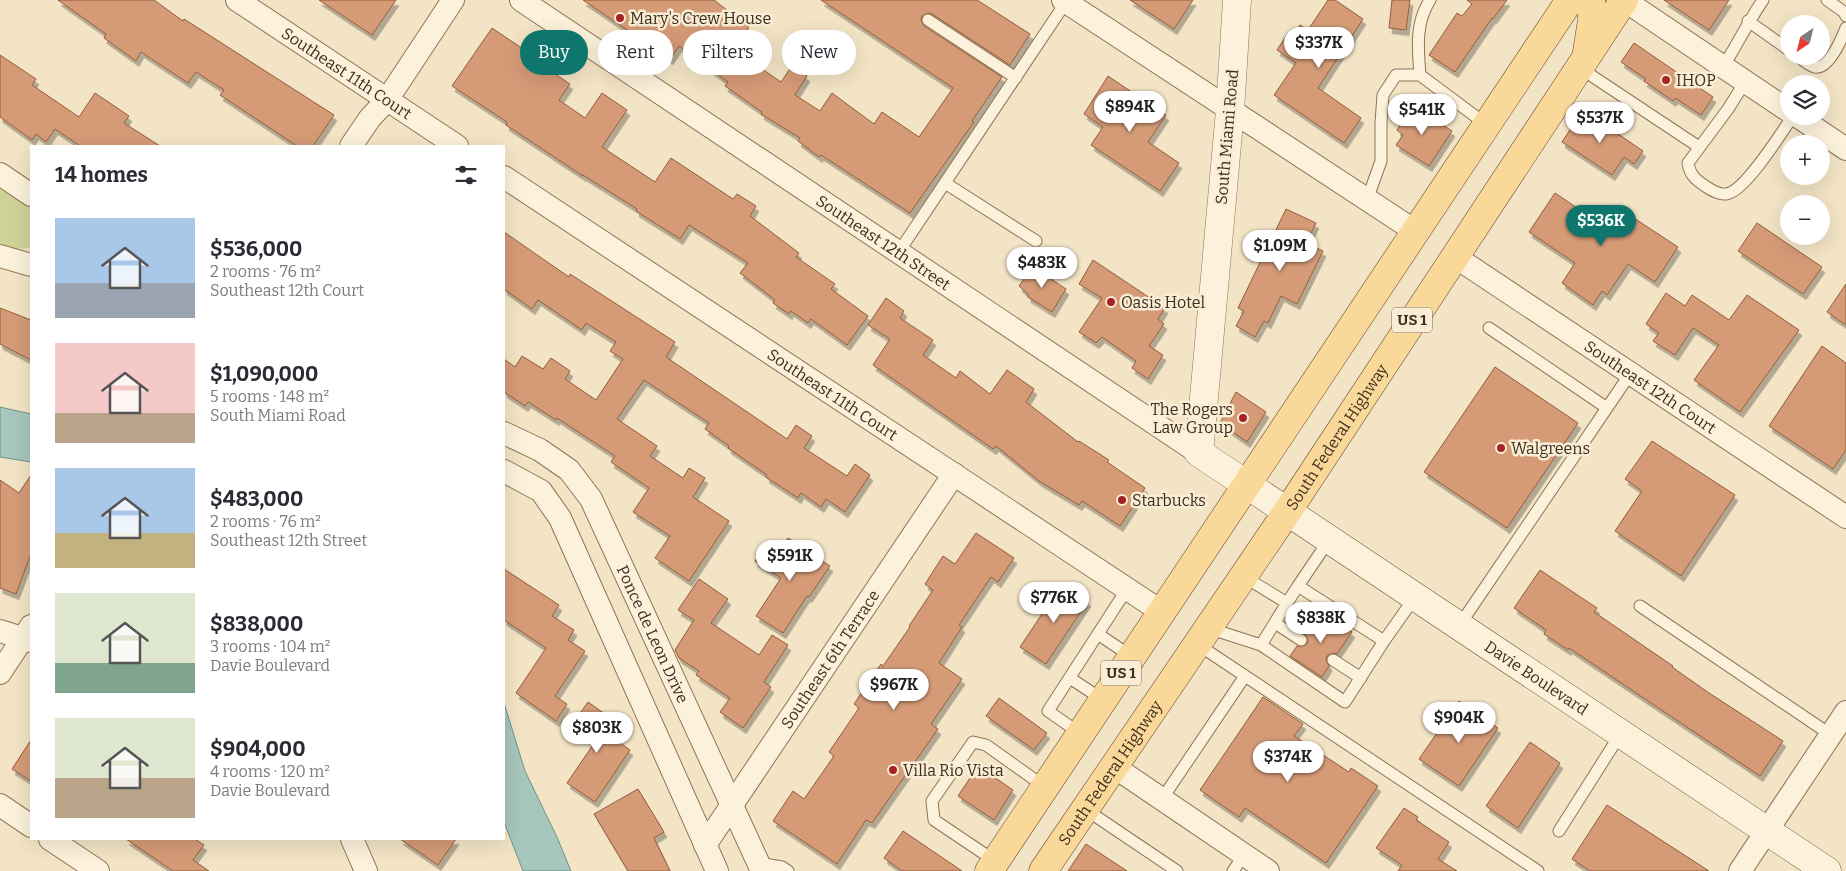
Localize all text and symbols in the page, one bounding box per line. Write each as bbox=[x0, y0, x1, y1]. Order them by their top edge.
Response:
place label: Mary's Crew House bbox=[630, 9, 771, 28]
marker: Mary's Crew House bbox=[614, 12, 626, 24]
north arrow bbox=[1780, 15, 1830, 65]
map controls bbox=[1780, 15, 1830, 245]
street label: Southeast 11th Court bbox=[278, 23, 416, 123]
pin: $337K bbox=[1284, 27, 1354, 69]
chip: Buy bbox=[520, 30, 588, 75]
chip: Rent bbox=[598, 30, 673, 75]
chip: Filters bbox=[683, 30, 772, 75]
chip: New bbox=[782, 30, 856, 75]
text: $337K bbox=[1295, 33, 1343, 52]
street label: South Miami Road bbox=[1212, 68, 1242, 205]
place label: IHOP bbox=[1676, 71, 1716, 90]
marker: IHOP bbox=[1660, 74, 1672, 86]
button: layers bbox=[1780, 75, 1830, 125]
pin: $894K bbox=[1095, 90, 1165, 133]
pin: $541K bbox=[1387, 94, 1457, 136]
text: $894K bbox=[1105, 97, 1155, 116]
text: $541K bbox=[1399, 100, 1445, 119]
pin: $537K bbox=[1565, 102, 1635, 144]
text: $537K bbox=[1576, 108, 1624, 127]
button: + bbox=[1780, 135, 1830, 185]
icon: filters bbox=[452, 161, 480, 189]
text: 14 homes bbox=[55, 162, 148, 188]
street label: Southeast 12th Street bbox=[813, 191, 954, 294]
button: − bbox=[1780, 195, 1830, 245]
pin: $536K bbox=[1566, 204, 1636, 247]
text: $536K bbox=[1577, 211, 1625, 230]
pin: $1.09M bbox=[1239, 230, 1321, 272]
text: $536,000 bbox=[210, 236, 302, 262]
text: $1.09M bbox=[1253, 236, 1307, 255]
icon: home bbox=[95, 238, 155, 298]
pin: $483K bbox=[1007, 246, 1077, 289]
text: $483K bbox=[1017, 253, 1067, 272]
text: 2 rooms · 76 m² bbox=[210, 262, 321, 281]
text: Southeast 12th Court bbox=[210, 281, 364, 300]
place label: Oasis Hotel bbox=[1121, 293, 1206, 312]
marker: Oasis Hotel bbox=[1105, 296, 1117, 308]
road number: US 1 bbox=[1392, 308, 1432, 332]
street label: Southeast 12th Court bbox=[1581, 336, 1720, 438]
street label: Southeast 11th Court bbox=[764, 344, 901, 444]
street label: South Federal Highway bbox=[1282, 360, 1392, 513]
text: $1,090,000 bbox=[210, 361, 318, 387]
icon: home bbox=[95, 363, 155, 423]
text: 5 rooms · 148 m² bbox=[210, 387, 329, 406]
place label: The Rogers Law Group bbox=[1151, 400, 1233, 437]
text: South Miami Road bbox=[210, 406, 346, 425]
marker: The Rogers Law Group bbox=[1237, 412, 1249, 424]
place label: Walgreens bbox=[1511, 439, 1590, 458]
marker: Walgreens bbox=[1495, 442, 1507, 454]
text: $483,000 bbox=[210, 486, 303, 512]
icon: home bbox=[95, 488, 155, 548]
place label: Starbucks bbox=[1132, 491, 1206, 510]
marker: Starbucks bbox=[1116, 494, 1128, 506]
text: 2 rooms · 76 m² bbox=[210, 512, 321, 531]
text: Southeast 12th Street bbox=[210, 531, 367, 550]
pin: $591K bbox=[755, 540, 825, 582]
text: $591K bbox=[767, 546, 813, 565]
street label: Ponce de Leon Drive bbox=[613, 562, 693, 706]
pin: $776K bbox=[1019, 582, 1089, 624]
street label: Southeast 6th Terrace bbox=[777, 586, 883, 732]
text: $776K bbox=[1030, 588, 1078, 607]
pin: $838K bbox=[1286, 602, 1356, 644]
text: $838K bbox=[1296, 608, 1346, 627]
text: $838,000 bbox=[210, 611, 303, 637]
icon: home bbox=[95, 613, 155, 673]
street label: Davie Boulevard bbox=[1481, 636, 1592, 719]
text: 3 rooms · 104 m² bbox=[210, 637, 330, 656]
text: Davie Boulevard bbox=[210, 656, 330, 675]
road number: US 1 bbox=[1101, 660, 1141, 686]
pin: $967K bbox=[859, 668, 929, 711]
text: $967K bbox=[870, 675, 918, 694]
street label: South Federal Highway bbox=[1054, 696, 1166, 849]
pin: $904K bbox=[1424, 702, 1494, 744]
text: $904K bbox=[1434, 708, 1484, 727]
pin: $803K bbox=[562, 712, 632, 754]
text: $803K bbox=[572, 718, 622, 737]
text: $904,000 bbox=[210, 736, 306, 762]
icon: home bbox=[95, 738, 155, 798]
pin: $374K bbox=[1253, 740, 1323, 783]
text: $374K bbox=[1264, 747, 1312, 766]
place label: Villa Rio Vista bbox=[903, 761, 1004, 780]
text: 4 rooms · 120 m² bbox=[210, 762, 330, 781]
marker: Villa Rio Vista bbox=[887, 764, 899, 776]
text: Davie Boulevard bbox=[210, 781, 330, 800]

